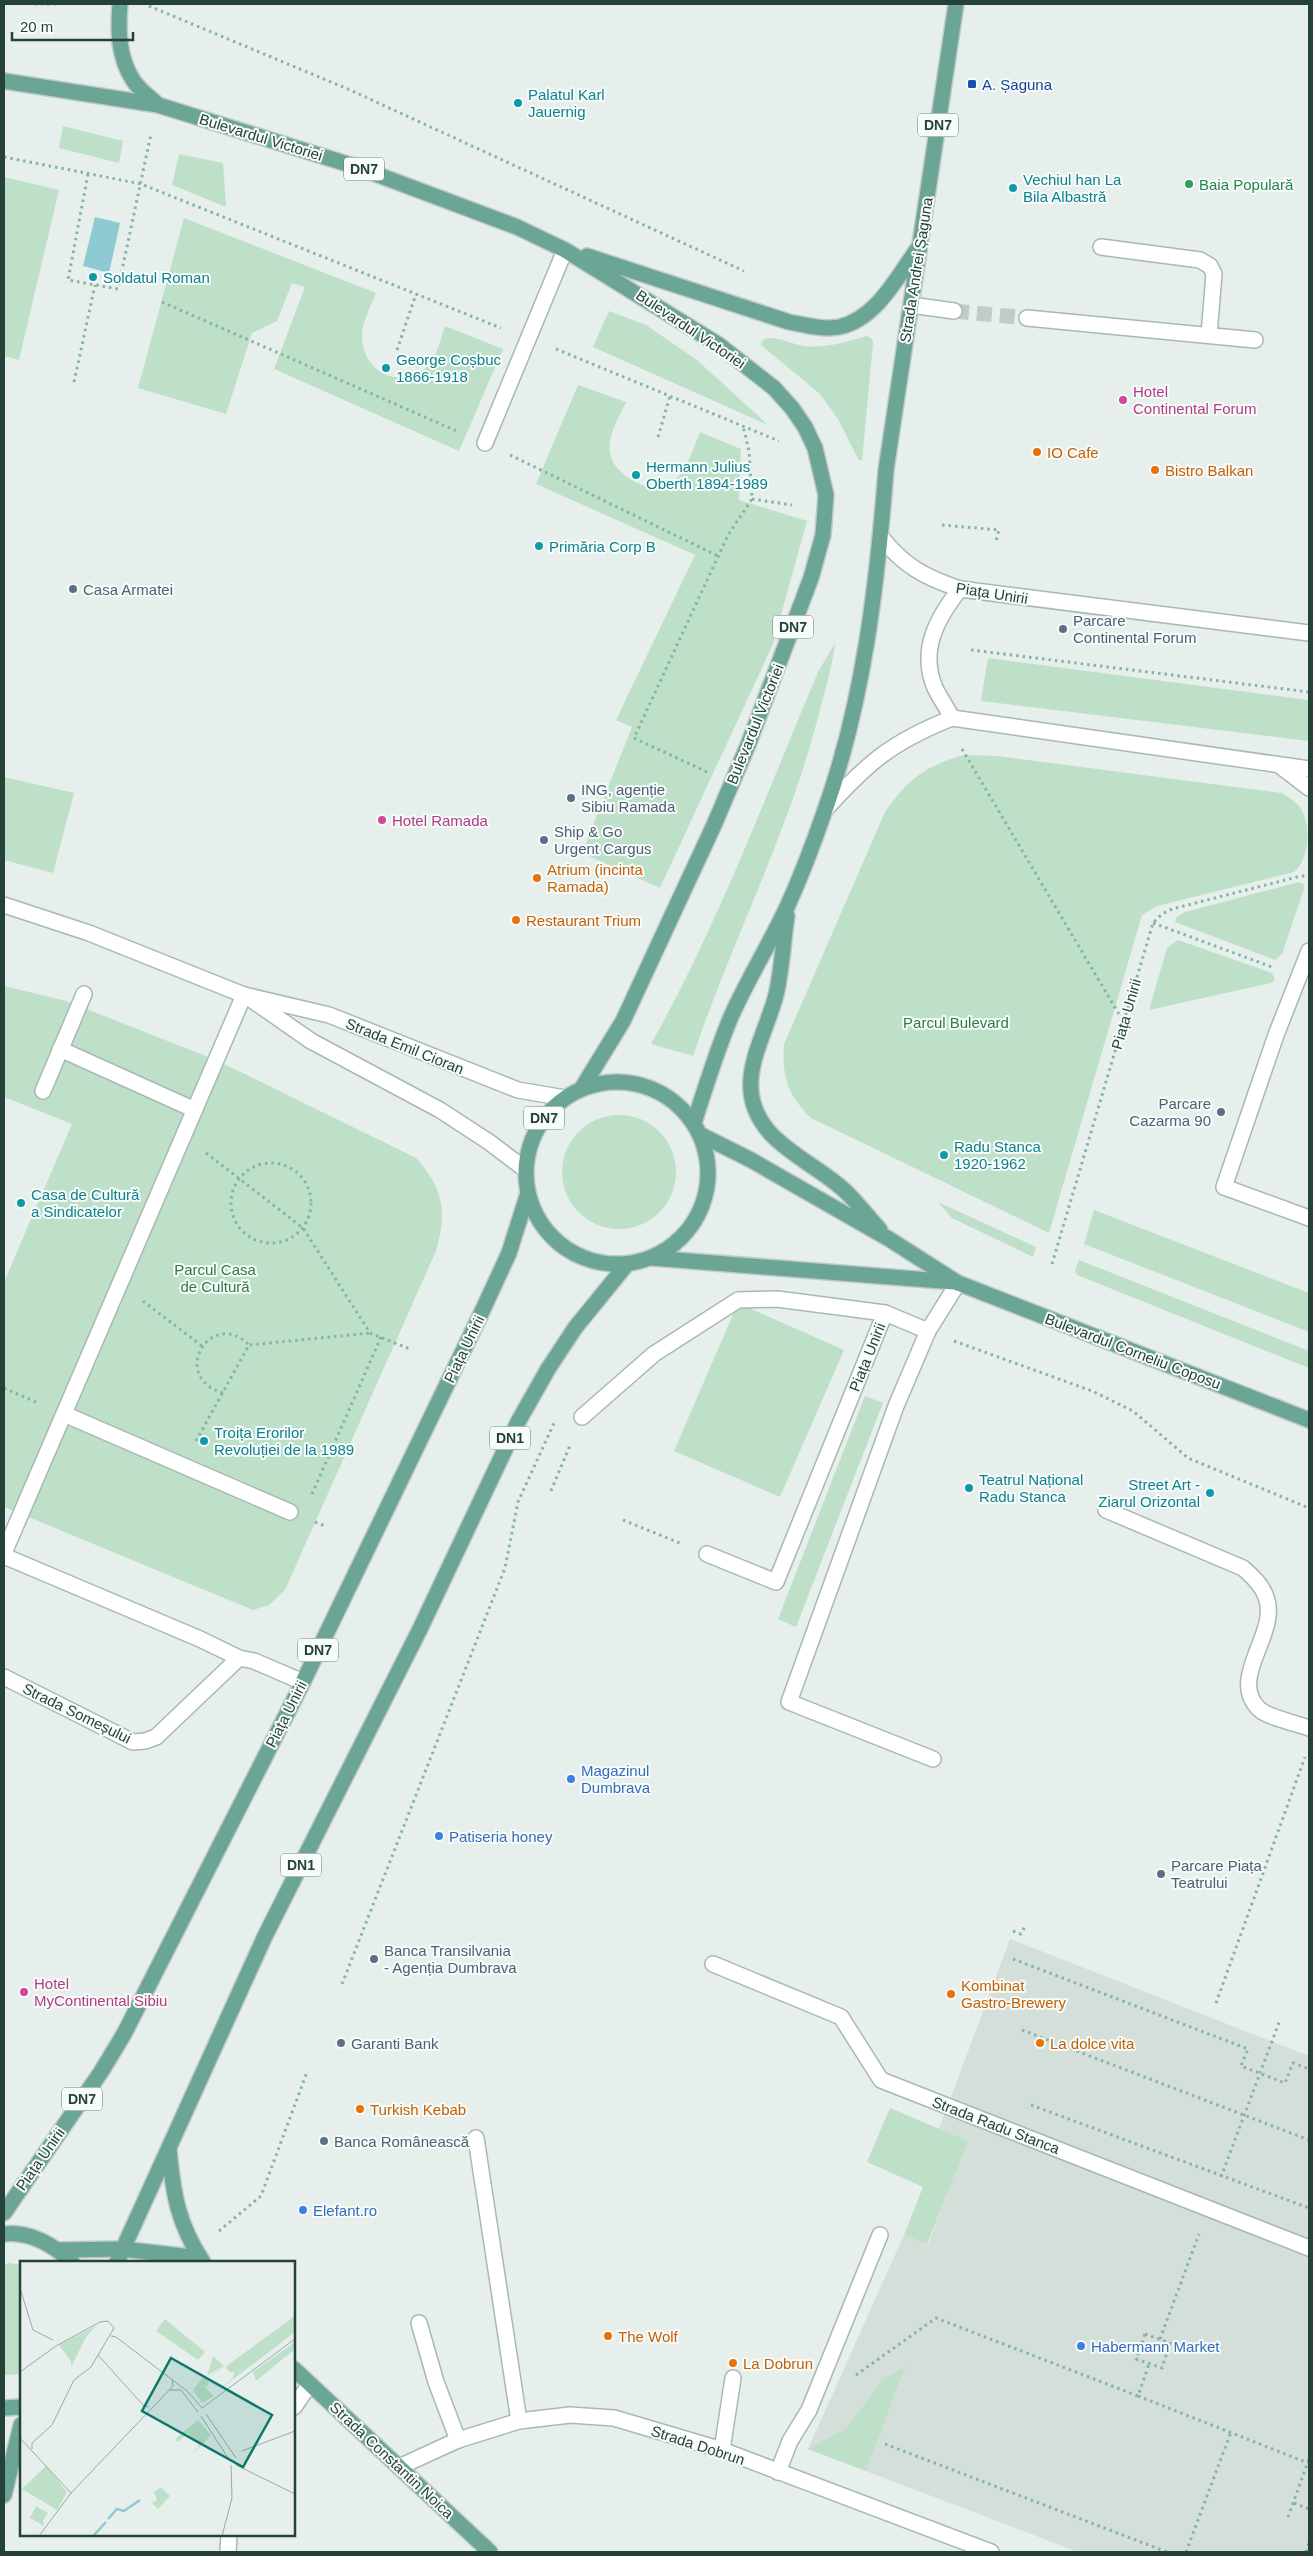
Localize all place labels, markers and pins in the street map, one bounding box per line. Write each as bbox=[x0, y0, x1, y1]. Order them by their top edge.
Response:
place label: A. Șaguna bbox=[982, 76, 1053, 93]
marker: A. Șaguna bbox=[966, 78, 978, 90]
place label: Palatul Karl Jauernig bbox=[528, 86, 605, 120]
marker: Palatul Karl Jauernig bbox=[512, 97, 524, 109]
place label: Vechiul han La Bila Albastră bbox=[1023, 171, 1122, 205]
place label: Baia Populară bbox=[1199, 176, 1294, 193]
marker: Baia Populară bbox=[1183, 178, 1195, 190]
marker: Vechiul han La Bila Albastră bbox=[1007, 182, 1019, 194]
place label: Soldatul Roman bbox=[103, 269, 210, 286]
marker: Soldatul Roman bbox=[87, 271, 99, 283]
place label: George Coșbuc 1866-1918 bbox=[396, 351, 502, 385]
marker: George Coșbuc 1866-1918 bbox=[380, 362, 392, 374]
place label: Hotel Continental Forum bbox=[1133, 383, 1256, 417]
marker: Hotel Continental Forum bbox=[1117, 394, 1129, 406]
place label: IO Cafe bbox=[1047, 444, 1099, 461]
marker: IO Cafe bbox=[1031, 446, 1043, 458]
place label: Hermann Julius Oberth 1894-1989 bbox=[646, 458, 768, 492]
place label: Bistro Balkan bbox=[1165, 462, 1253, 479]
marker: Bistro Balkan bbox=[1149, 464, 1161, 476]
marker: Hermann Julius Oberth 1894-1989 bbox=[630, 469, 642, 481]
place label: Primăria Corp B bbox=[549, 538, 656, 555]
marker: Primăria Corp B bbox=[533, 540, 545, 552]
place label: Casa Armatei bbox=[83, 581, 173, 598]
marker: Casa Armatei bbox=[67, 583, 79, 595]
place label: Parcare Continental Forum bbox=[1073, 612, 1196, 646]
marker: Parcare Continental Forum bbox=[1057, 623, 1069, 635]
place label: ING, agenție Sibiu Ramada bbox=[581, 781, 676, 815]
marker: ING, agenție Sibiu Ramada bbox=[565, 792, 577, 804]
place label: Hotel Ramada bbox=[392, 812, 489, 829]
marker: Hotel Ramada bbox=[376, 814, 388, 826]
place label: Ship & Go Urgent Cargus bbox=[554, 823, 652, 857]
marker: Ship & Go Urgent Cargus bbox=[538, 834, 550, 846]
place label: Atrium (incinta Ramada) bbox=[547, 861, 644, 895]
marker: Atrium (incinta Ramada) bbox=[531, 872, 543, 884]
place label: Restaurant Trium bbox=[526, 912, 641, 929]
marker: Restaurant Trium bbox=[510, 914, 522, 926]
place label: Parcare Cazarma 90 bbox=[1129, 1095, 1211, 1129]
marker: Parcare Cazarma 90 bbox=[1215, 1106, 1227, 1118]
place label: Radu Stanca 1920-1962 bbox=[954, 1138, 1041, 1172]
marker: Radu Stanca 1920-1962 bbox=[938, 1149, 950, 1161]
place label: Casa de Cultură a Sindicatelor bbox=[31, 1186, 140, 1220]
marker: Casa de Cultură a Sindicatelor bbox=[15, 1197, 27, 1209]
place label: Troița Erorilor Revoluției de la 1989 bbox=[214, 1424, 354, 1458]
marker: Troița Erorilor Revoluției de la 1989 bbox=[198, 1435, 210, 1447]
place label: Teatrul Național Radu Stanca bbox=[979, 1471, 1083, 1505]
place label: Street Art - Ziarul Orizontal bbox=[1098, 1476, 1200, 1510]
marker: Teatrul Național Radu Stanca bbox=[963, 1482, 975, 1494]
marker: Street Art - Ziarul Orizontal bbox=[1204, 1487, 1216, 1499]
place label: Magazinul Dumbrava bbox=[581, 1762, 651, 1796]
marker: Magazinul Dumbrava bbox=[565, 1773, 577, 1785]
place label: Patiseria honey bbox=[449, 1828, 553, 1845]
marker: Patiseria honey bbox=[433, 1830, 445, 1842]
place label: Parcare Piața Teatrului bbox=[1171, 1857, 1263, 1891]
marker: Parcare Piața Teatrului bbox=[1155, 1868, 1167, 1880]
place label: Banca Transilvania - Agenția Dumbrava bbox=[384, 1942, 517, 1976]
marker: Banca Transilvania - Agenția Dumbrava bbox=[368, 1953, 380, 1965]
place label: Hotel MyContinental Sibiu bbox=[34, 1975, 167, 2009]
place label: Kombinat Gastro-Brewery bbox=[961, 1977, 1067, 2011]
marker: Hotel MyContinental Sibiu bbox=[18, 1986, 30, 1998]
marker: Kombinat Gastro-Brewery bbox=[945, 1988, 957, 2000]
place label: Garanti Bank bbox=[351, 2035, 439, 2052]
place label: La dolce vita bbox=[1050, 2035, 1135, 2052]
marker: Garanti Bank bbox=[335, 2037, 347, 2049]
marker: La dolce vita bbox=[1034, 2037, 1046, 2049]
place label: Turkish Kebab bbox=[370, 2101, 466, 2118]
marker: Turkish Kebab bbox=[354, 2103, 366, 2115]
place label: Banca Românească bbox=[334, 2133, 470, 2150]
marker: Banca Românească bbox=[318, 2135, 330, 2147]
place label: Elefant.ro bbox=[313, 2202, 377, 2219]
marker: Elefant.ro bbox=[297, 2204, 309, 2216]
place label: The Wolf bbox=[618, 2328, 679, 2345]
marker: The Wolf bbox=[602, 2330, 614, 2342]
place label: Habermann Market bbox=[1091, 2338, 1220, 2355]
marker: Habermann Market bbox=[1075, 2340, 1087, 2352]
place label: La Dobrun bbox=[743, 2355, 813, 2372]
marker: La Dobrun bbox=[727, 2357, 739, 2369]

